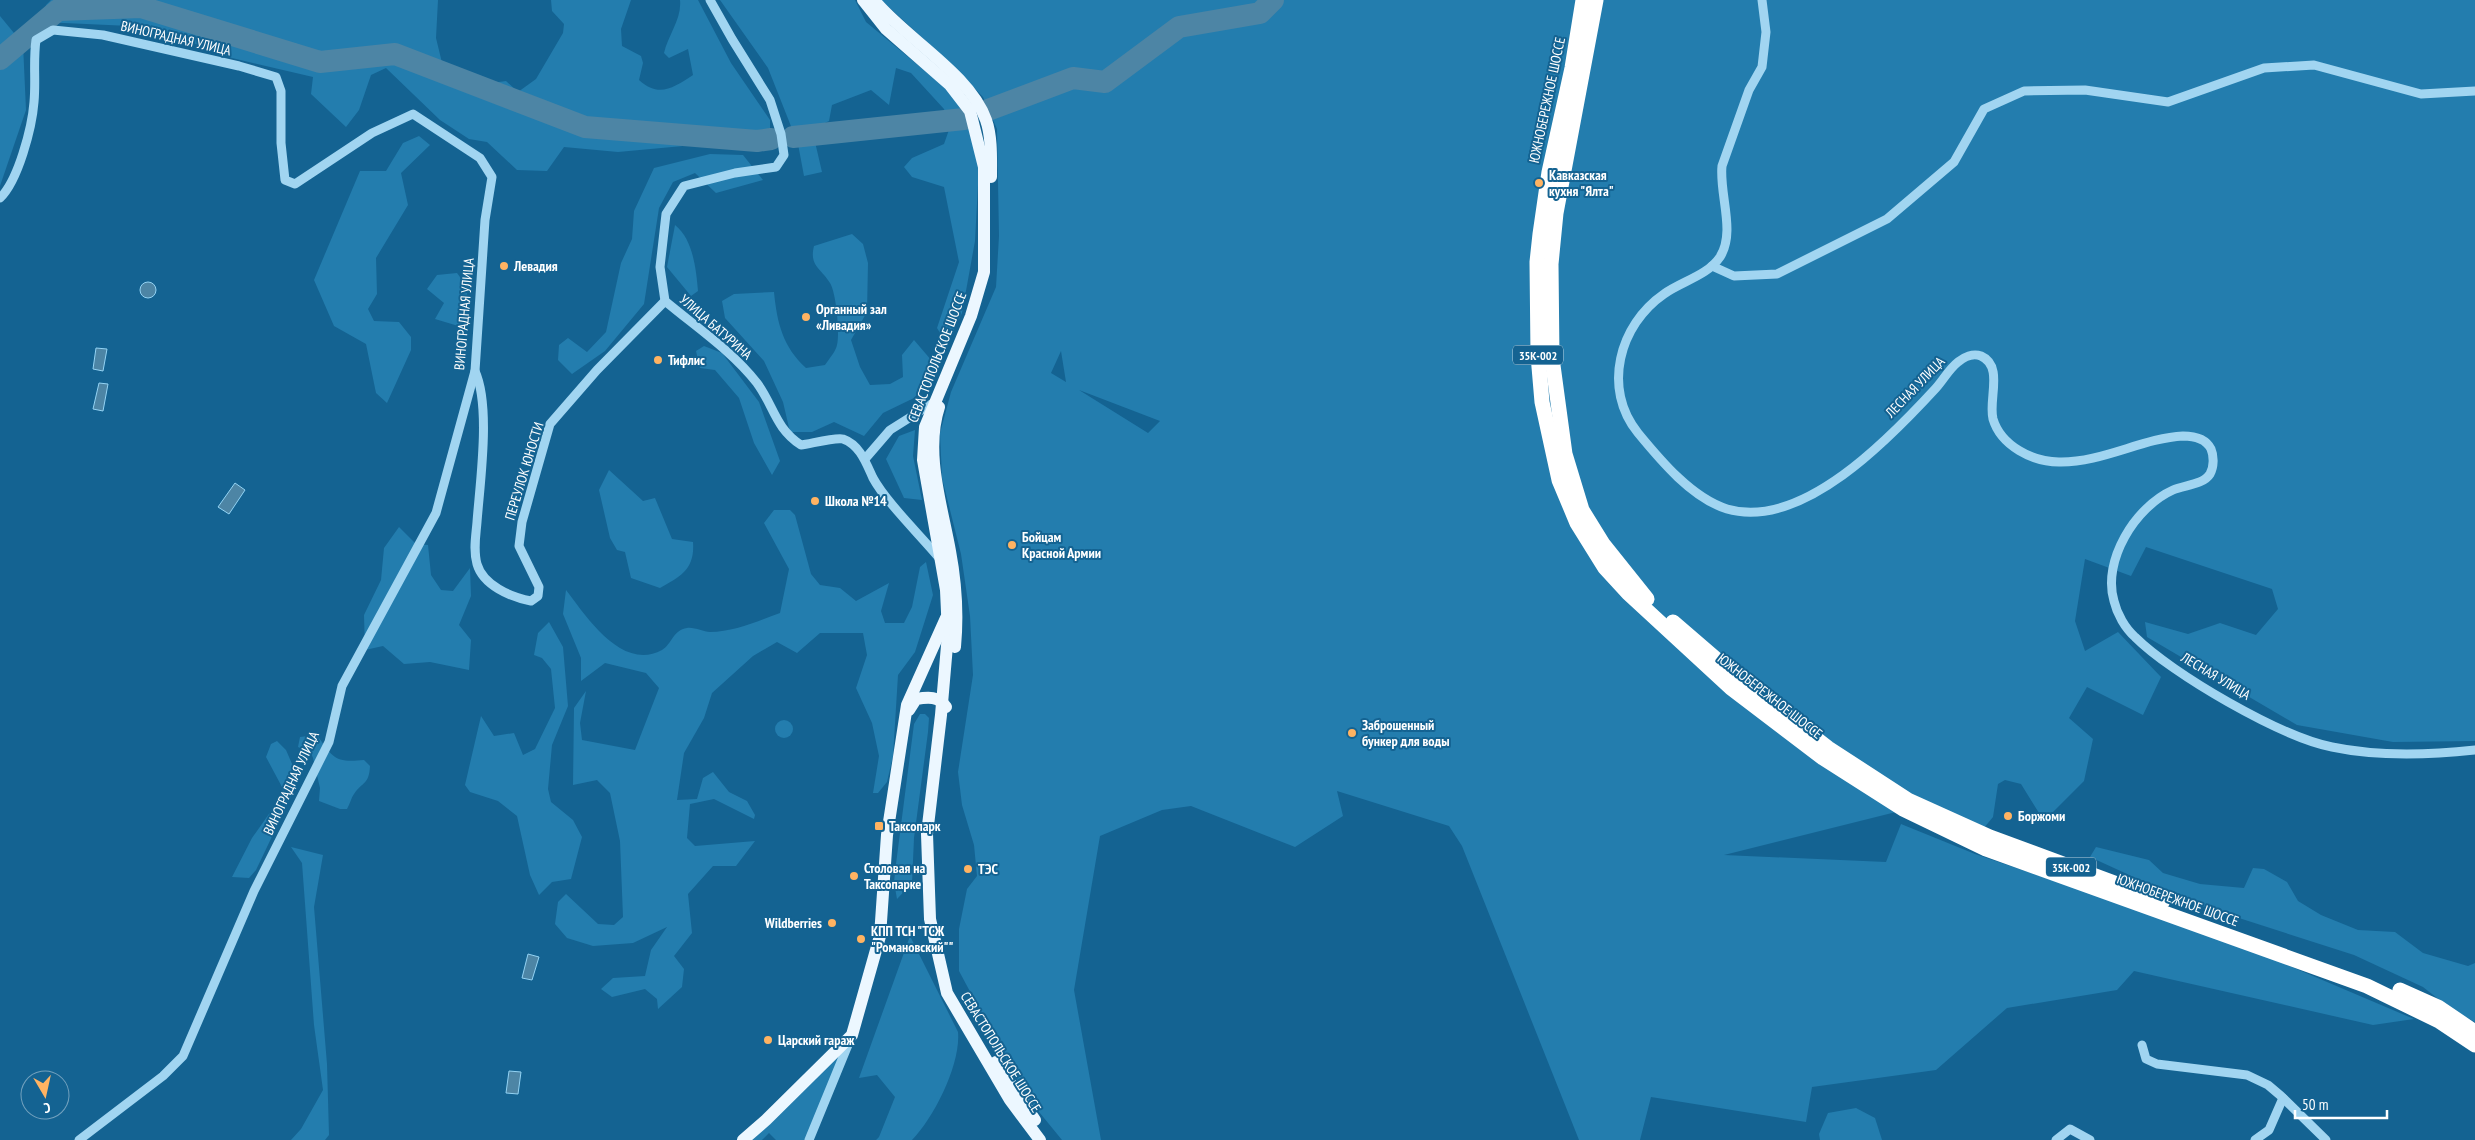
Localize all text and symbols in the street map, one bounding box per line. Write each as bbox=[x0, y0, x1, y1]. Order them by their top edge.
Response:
street label: ВИНОГРАДНАЯ УЛИЦА bbox=[119, 17, 233, 60]
street label: ЮЖНОБЕРЕЖНОЕ ШОССЕ bbox=[1525, 35, 1569, 165]
place label: Кавказская кухня "Ялта" bbox=[1549, 166, 1614, 200]
marker: Кавказская кухня "Ялта" bbox=[1533, 177, 1545, 189]
street label: ВИНОГРАДНАЯ УЛИЦА bbox=[450, 257, 478, 371]
place label: Левадия bbox=[513, 257, 558, 275]
marker: Левадия bbox=[498, 260, 510, 272]
street label: СЕВАСТОПОЛЬСКОЕ ШОССЕ bbox=[904, 289, 970, 425]
street label: УЛИЦА БАТУРИНА bbox=[676, 291, 756, 364]
place label: Органный зал «Ливадия» bbox=[816, 300, 887, 334]
marker: Органный зал «Ливадия» bbox=[800, 311, 812, 323]
road number: 35К-002 bbox=[1513, 346, 1563, 364]
place label: Тифлис bbox=[668, 351, 705, 369]
street label: ЛЕСНАЯ УЛИЦА bbox=[1881, 352, 1949, 422]
marker: Тифлис bbox=[652, 354, 664, 366]
street label: ПЕРЕУЛОК ЮНОСТИ bbox=[501, 420, 547, 522]
place label: Школа №14 bbox=[825, 492, 887, 510]
marker: Школа №14 bbox=[809, 495, 821, 507]
place label: Бойцам Красной Армии bbox=[1022, 528, 1101, 562]
marker: Бойцам Красной Армии bbox=[1006, 539, 1018, 551]
street label: ЛЕСНАЯ УЛИЦА bbox=[2177, 648, 2254, 704]
street label: ЮЖНОБЕРЕЖНОЕ ШОССЕ bbox=[1714, 649, 1826, 743]
place label: Заброшенный бункер для воды bbox=[1362, 716, 1450, 750]
marker: Заброшенный бункер для воды bbox=[1346, 727, 1358, 739]
street label: ВИНОГРАДНАЯ УЛИЦА bbox=[259, 728, 323, 838]
place label: Боржоми bbox=[2018, 807, 2065, 825]
marker: Боржоми bbox=[2002, 810, 2014, 822]
place label: Таксопарк bbox=[889, 817, 941, 835]
marker: Таксопарк bbox=[873, 820, 885, 832]
road number: 35К-002 bbox=[2046, 858, 2096, 876]
place label: Столовая на Таксопарке bbox=[864, 859, 925, 893]
place label: ТЭС bbox=[978, 860, 998, 878]
marker: ТЭС bbox=[962, 863, 974, 875]
marker: Столовая на Таксопарке bbox=[848, 870, 860, 882]
street label: ЮЖНОБЕРЕЖНОЕ ШОССЕ bbox=[2115, 870, 2241, 930]
place label: Wildberries bbox=[764, 914, 822, 932]
marker: Wildberries bbox=[826, 917, 838, 929]
place label: КПП ТСН "ТСЖ "Романовский"" bbox=[871, 922, 953, 956]
marker: КПП ТСН "ТСЖ "Романовский"" bbox=[855, 933, 867, 945]
street label: СЕВАСТОПОЛЬСКОЕ ШОССЕ bbox=[957, 988, 1045, 1116]
place label: Царский гараж bbox=[778, 1031, 855, 1049]
marker: Царский гараж bbox=[762, 1034, 774, 1046]
north arrow bbox=[20, 1070, 70, 1120]
scale bar bbox=[2295, 1088, 2388, 1120]
text: 50 m bbox=[2302, 1095, 2328, 1114]
text: С bbox=[42, 1098, 52, 1117]

